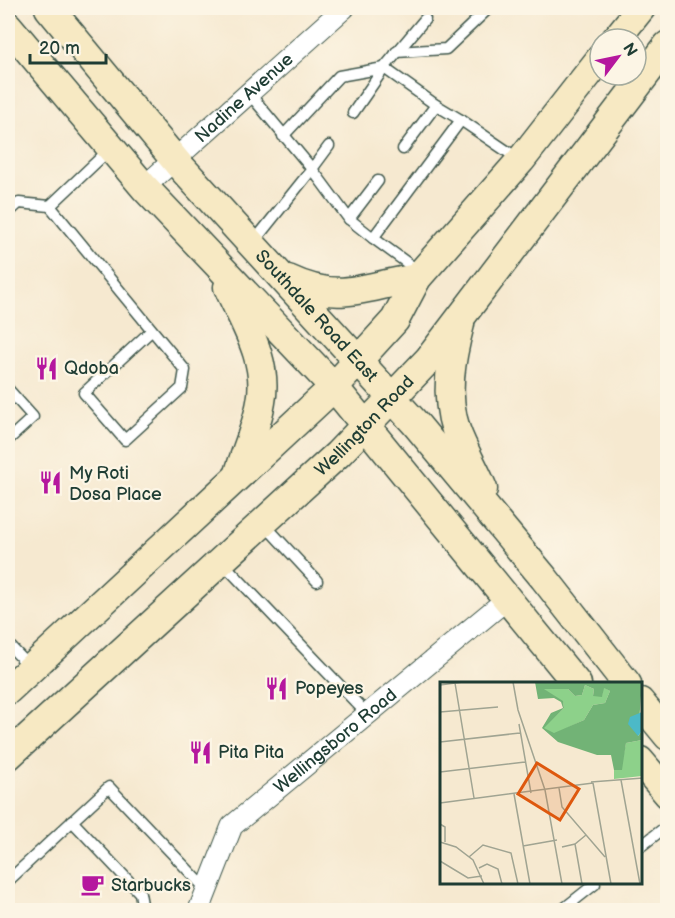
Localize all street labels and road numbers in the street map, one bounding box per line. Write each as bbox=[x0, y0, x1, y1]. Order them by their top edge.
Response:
street label: Nadine Avenue bbox=[190, 48, 297, 147]
street label: Southdale Road East bbox=[251, 245, 383, 386]
street label: Wellington Road bbox=[310, 371, 418, 480]
street label: Wellingsboro Road bbox=[269, 684, 401, 798]

